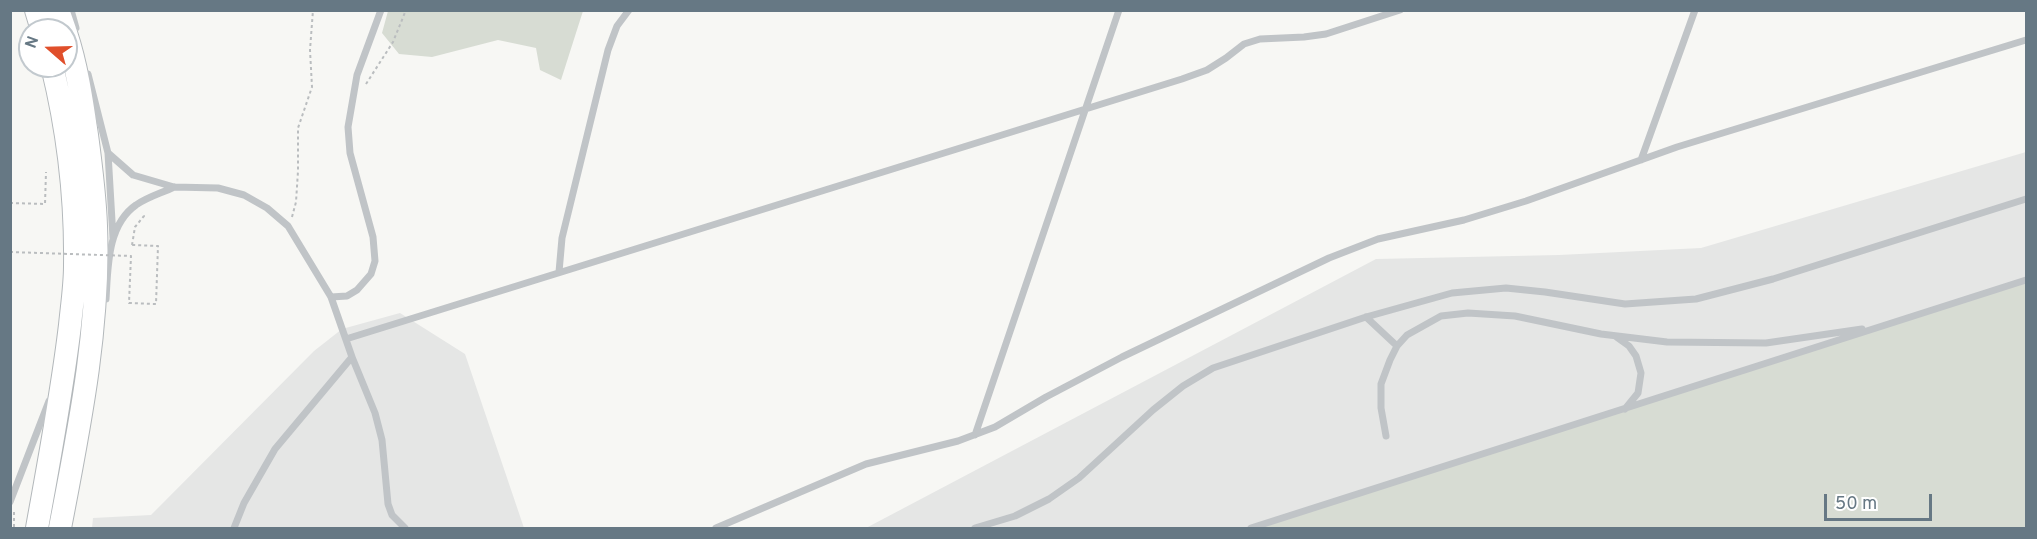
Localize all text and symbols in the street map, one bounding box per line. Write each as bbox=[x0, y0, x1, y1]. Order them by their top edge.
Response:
north arrow bbox=[18, 18, 78, 78]
text: N bbox=[22, 34, 44, 51]
scale bar bbox=[1827, 482, 1935, 520]
text: 50 m bbox=[1835, 493, 1877, 516]

